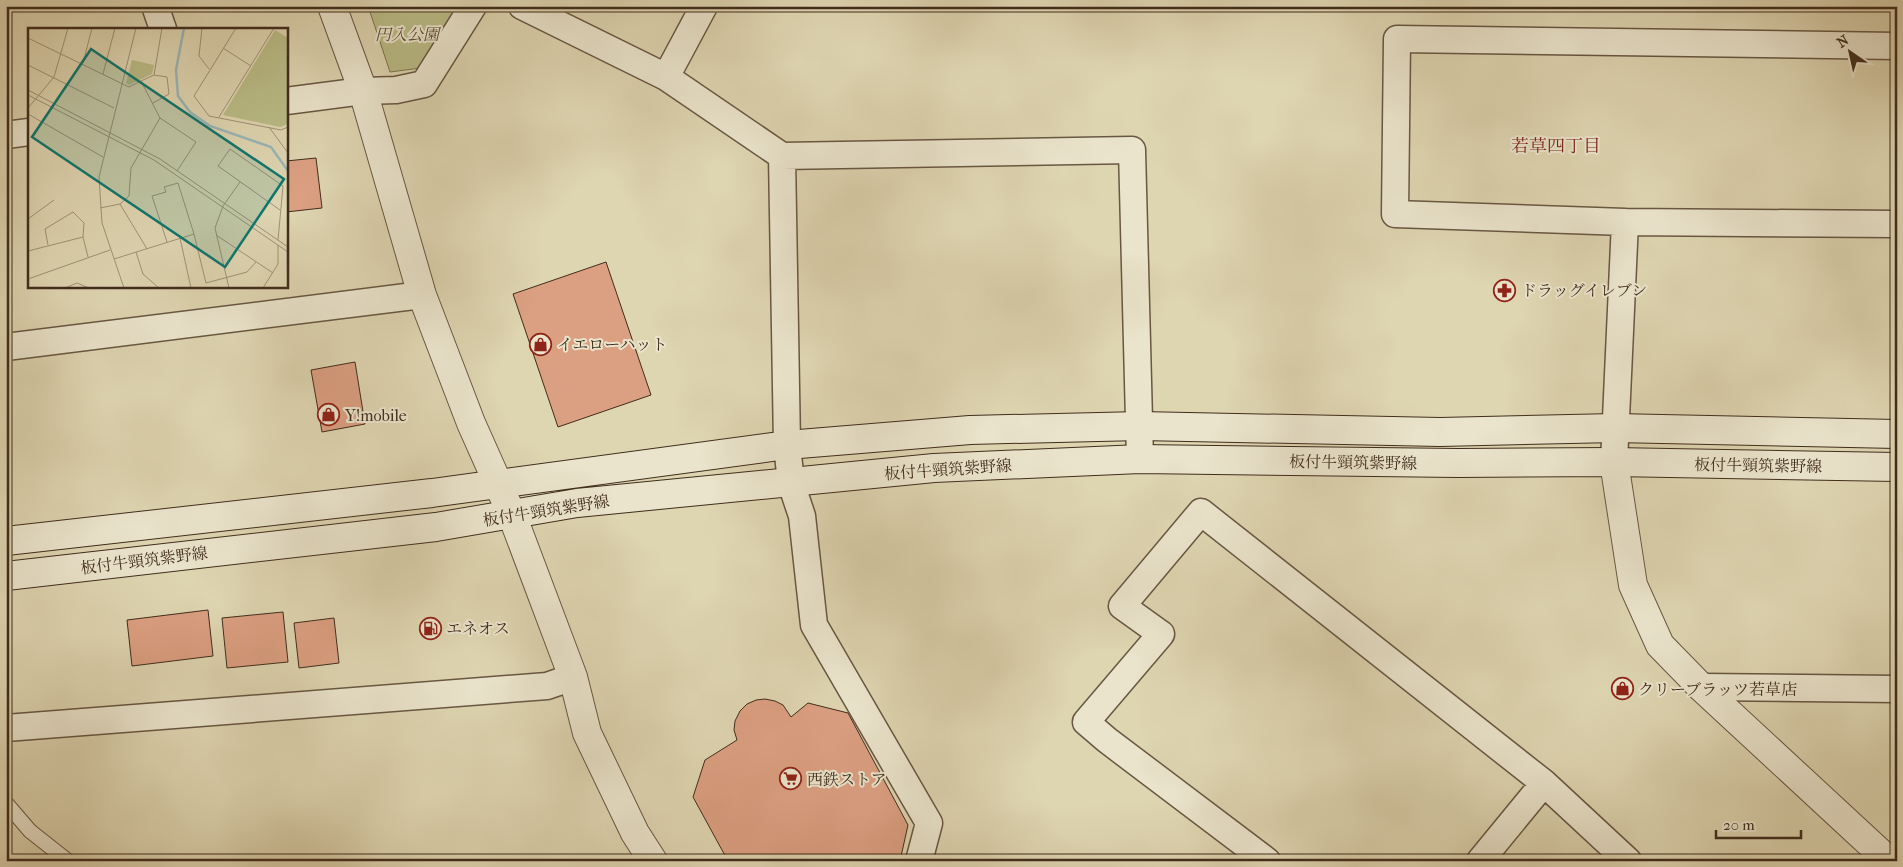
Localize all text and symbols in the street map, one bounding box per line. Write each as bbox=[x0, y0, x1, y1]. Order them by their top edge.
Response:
park label: 円入公園 bbox=[375, 25, 442, 44]
inset map bbox=[28, 28, 288, 288]
north arrow bbox=[1826, 28, 1876, 78]
text: N bbox=[1834, 31, 1852, 52]
district label: 若草四丁目 bbox=[1511, 136, 1601, 157]
pharmacy icon: ドラッグイレブン bbox=[1493, 278, 1517, 302]
place label: ドラッグイレブン bbox=[1521, 281, 1647, 300]
shop icon: イエローハット bbox=[529, 332, 553, 356]
place label: イエローハット bbox=[557, 335, 668, 354]
shop icon: Y!mobile bbox=[317, 403, 341, 427]
place label: Y!mobile bbox=[344, 406, 407, 425]
street label: 板付牛頸筑紫野線 bbox=[1289, 452, 1417, 473]
street label: 板付牛頸筑紫野線 bbox=[1694, 455, 1822, 476]
street label: 板付牛頸筑紫野線 bbox=[884, 456, 1013, 483]
street label: 板付牛頸筑紫野線 bbox=[481, 491, 611, 530]
street label: 板付牛頸筑紫野線 bbox=[79, 543, 209, 578]
fuel station icon: エネオス bbox=[418, 616, 442, 640]
place label: エネオス bbox=[446, 619, 510, 638]
shop icon: クリーブラッツ若草店 bbox=[1610, 677, 1634, 701]
place label: クリーブラッツ若草店 bbox=[1638, 680, 1797, 699]
supermarket icon: 西鉄ストア bbox=[779, 767, 803, 791]
place label: 西鉄ストア bbox=[807, 770, 887, 789]
scale bar bbox=[1716, 807, 1800, 839]
text: 20 m bbox=[1723, 816, 1755, 834]

